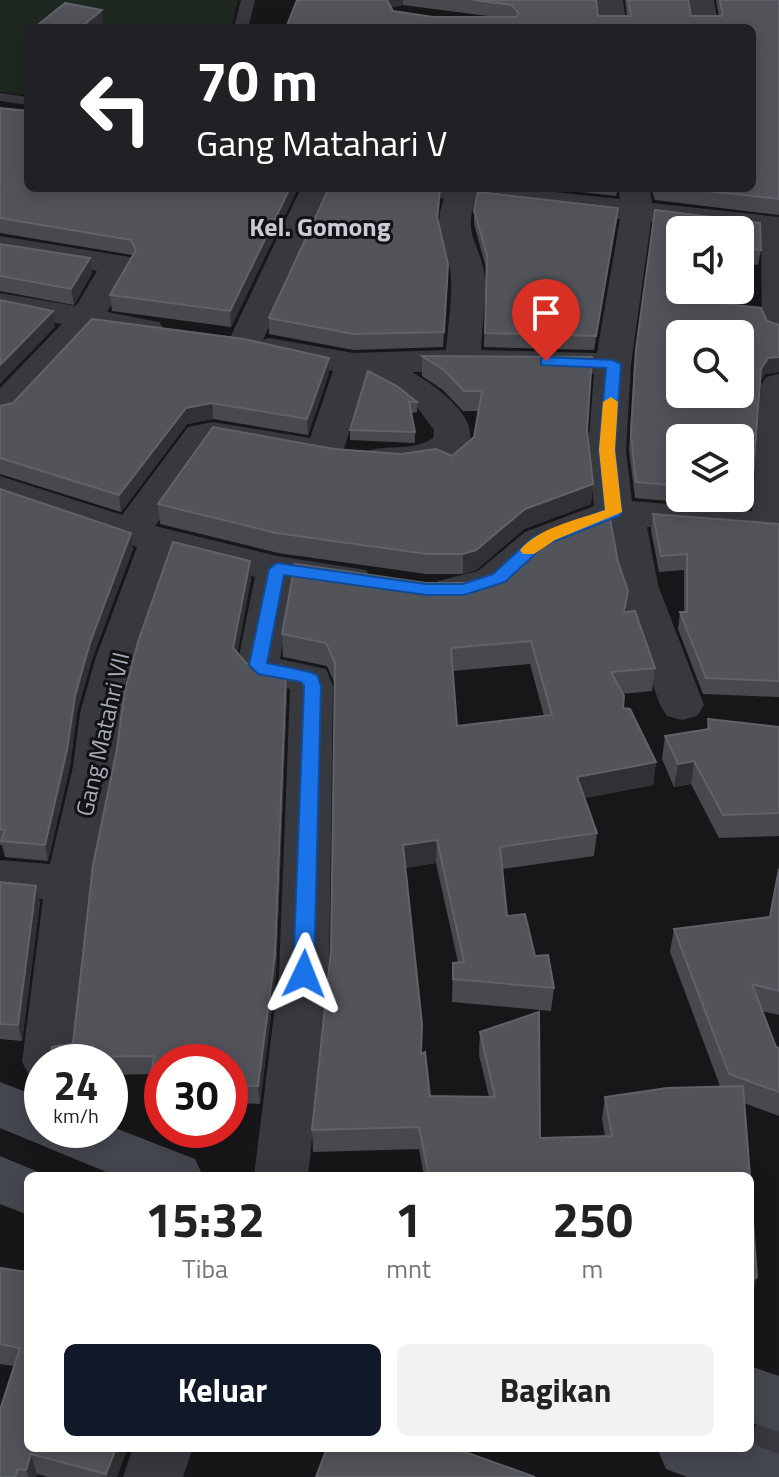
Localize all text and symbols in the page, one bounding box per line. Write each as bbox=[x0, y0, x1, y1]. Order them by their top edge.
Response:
text: 70 m bbox=[196, 38, 318, 123]
icon: left bbox=[64, 56, 168, 160]
text: Gang Matahari V bbox=[196, 115, 448, 170]
district label: Kel. Gomong bbox=[249, 207, 391, 246]
map controls bbox=[666, 216, 754, 512]
button: sound bbox=[666, 216, 754, 304]
pin bbox=[512, 279, 580, 361]
icon: arrive bbox=[524, 291, 568, 335]
button: search bbox=[666, 320, 754, 408]
button: layers bbox=[666, 424, 754, 512]
street label: Gang Matahri VII bbox=[66, 648, 138, 820]
position arrow bbox=[262, 932, 346, 1016]
speed limit sign: 30 bbox=[144, 1044, 248, 1148]
text: 24 bbox=[54, 1055, 98, 1116]
text: km/h bbox=[53, 1100, 99, 1131]
text: 15:32 bbox=[145, 1183, 265, 1256]
text: 1 bbox=[395, 1183, 422, 1256]
text: 250 bbox=[552, 1183, 633, 1256]
text: Tiba bbox=[182, 1249, 228, 1288]
text: mnt bbox=[386, 1249, 431, 1288]
text: m bbox=[582, 1249, 603, 1288]
button: Keluar bbox=[64, 1344, 381, 1436]
button: Bagikan bbox=[397, 1344, 714, 1436]

